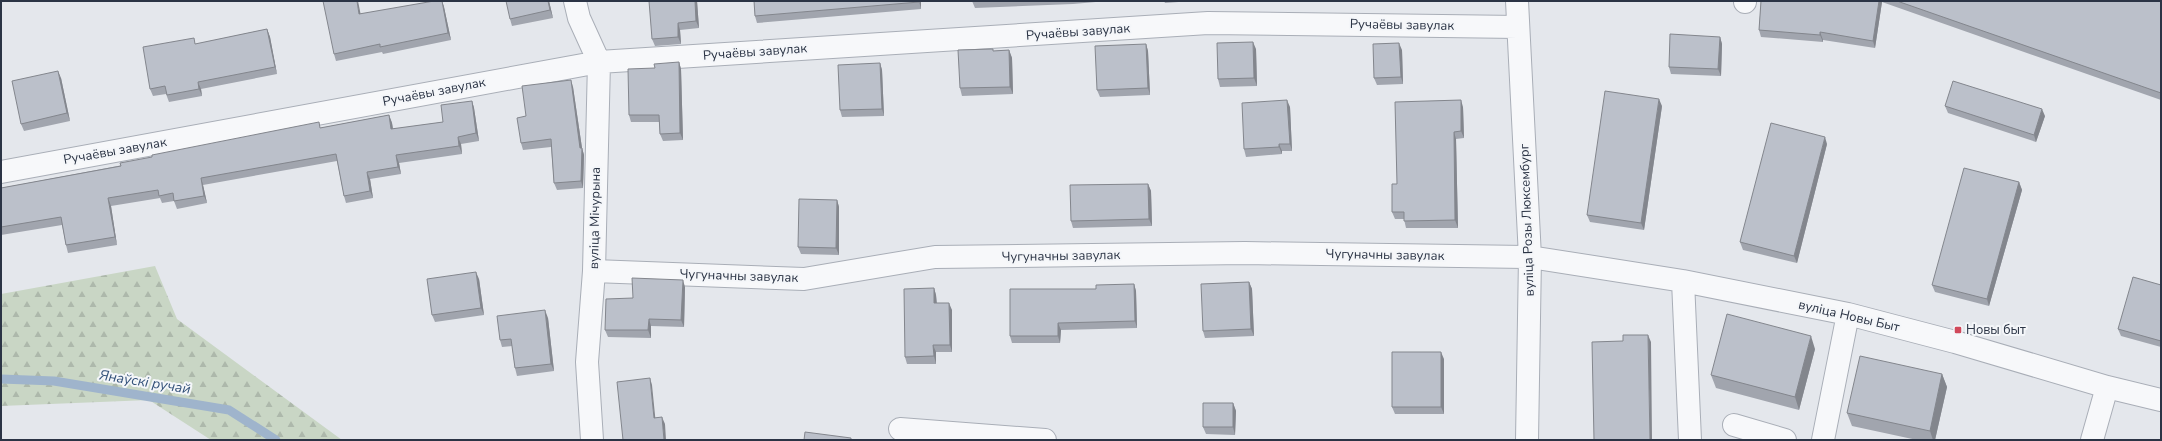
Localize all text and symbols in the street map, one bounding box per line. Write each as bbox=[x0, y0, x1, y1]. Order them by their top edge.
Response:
street label: Ручаёвы завулак bbox=[1350, 15, 1455, 35]
street label: Ручаёвы завулак bbox=[1025, 19, 1131, 45]
street label: Ручаёвы завулак bbox=[702, 39, 808, 65]
street label: Ручаёвы завулак bbox=[381, 73, 487, 111]
street label: Ручаёвы завулак bbox=[62, 133, 168, 169]
street label: вуліца Розы Люксембург bbox=[1515, 143, 1539, 297]
street label: вуліца Мічурына bbox=[585, 167, 605, 269]
street label: Чугуначны завулак bbox=[1326, 245, 1445, 265]
street label: Чугуначны завулак bbox=[1002, 246, 1121, 266]
street label: Чугуначны завулак bbox=[679, 265, 799, 287]
street label: вуліца Новы Быт bbox=[1797, 296, 1902, 336]
place label: Новы быт bbox=[1966, 321, 2026, 339]
marker: Новы быт bbox=[1953, 325, 1963, 335]
water label: Янаўскі ручай bbox=[98, 365, 192, 399]

